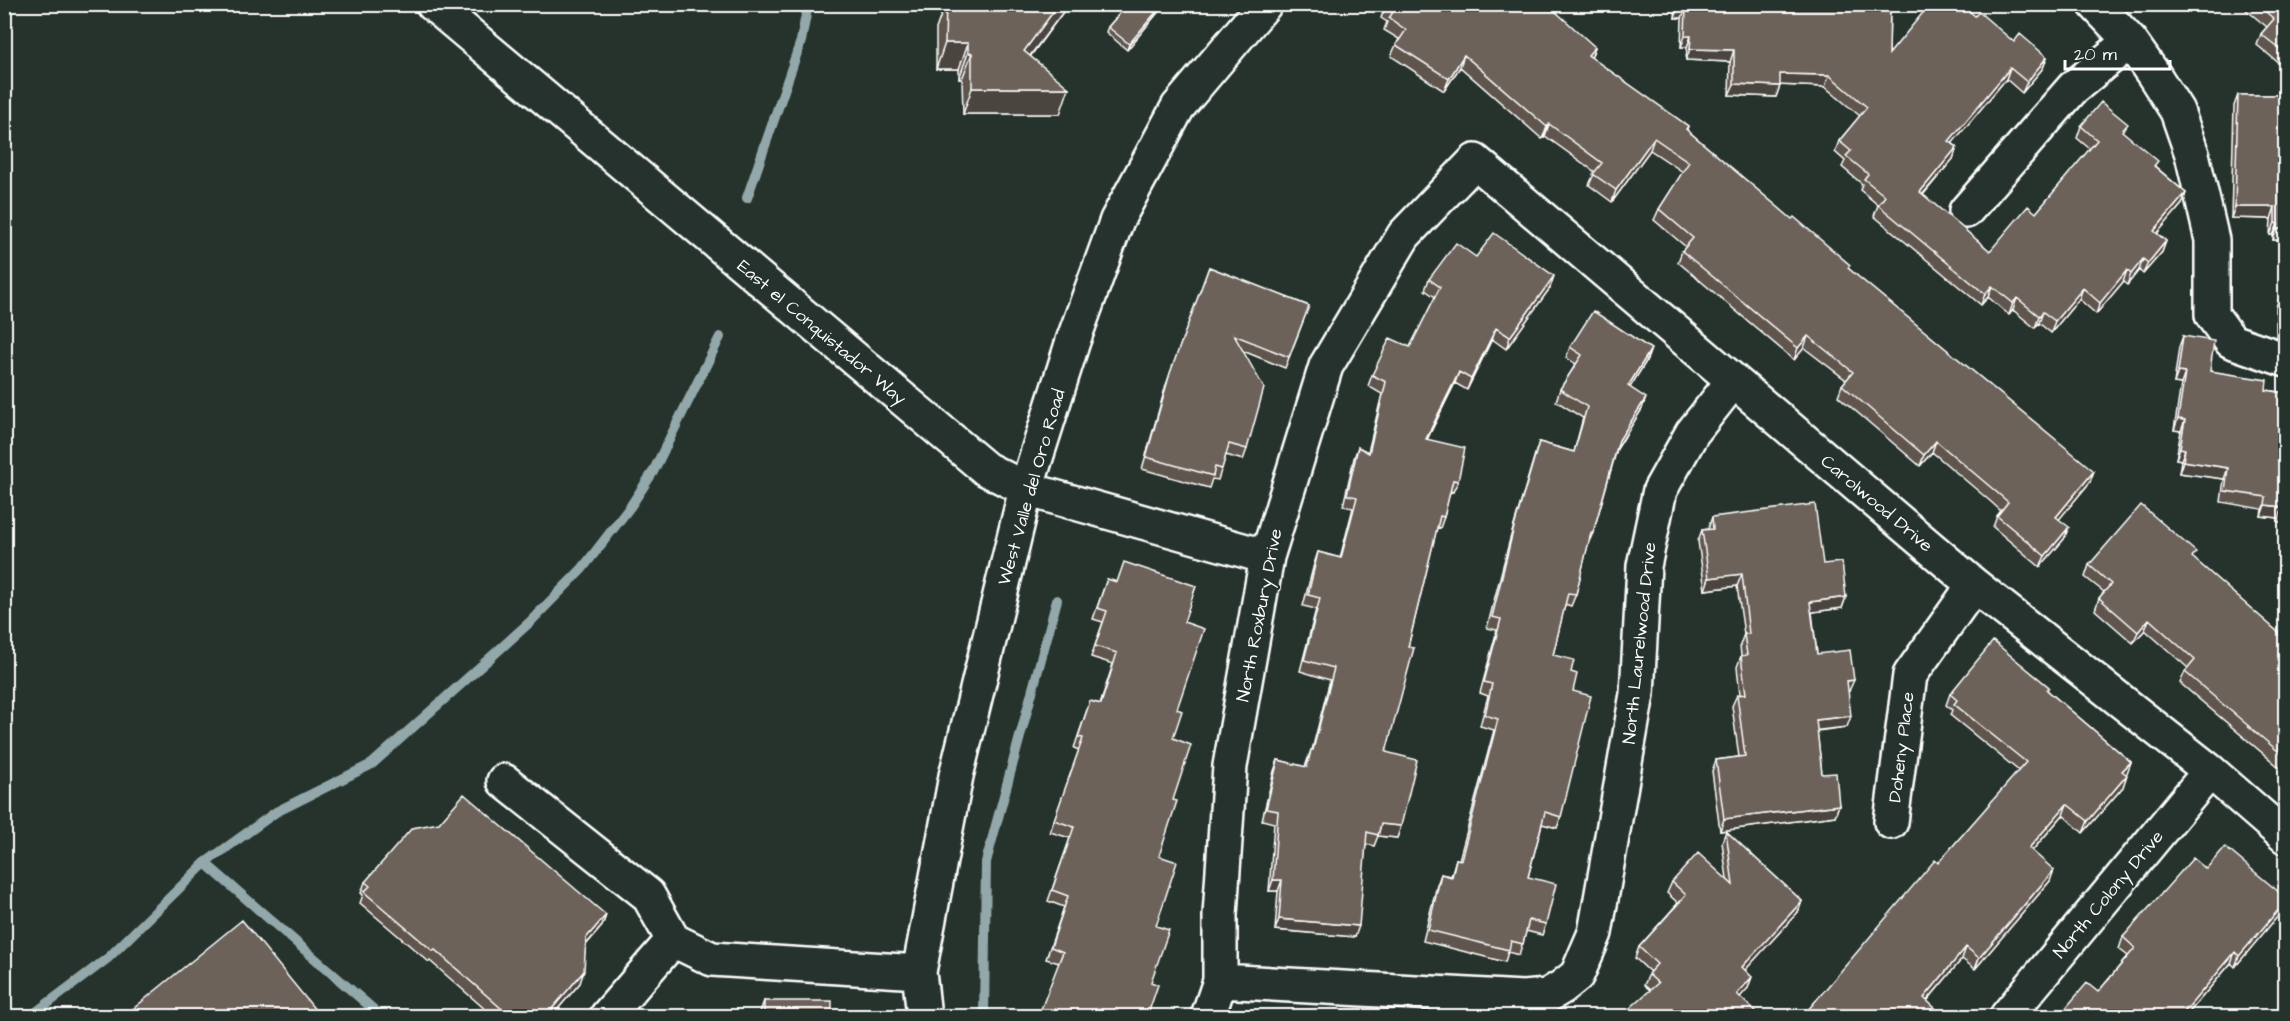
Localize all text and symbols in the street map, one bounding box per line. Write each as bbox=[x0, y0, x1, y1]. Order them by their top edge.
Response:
scale bar bbox=[2065, 33, 2170, 71]
text: 20 m bbox=[2074, 42, 2117, 67]
street label: East el Conquistador Way bbox=[731, 254, 912, 412]
street label: West Valle del Oro Road bbox=[992, 386, 1071, 588]
street label: Carolwood Drive bbox=[1815, 449, 1938, 558]
street label: North Roxbury Drive bbox=[1230, 526, 1290, 704]
street label: North Laurelwood Drive bbox=[1616, 541, 1663, 745]
street label: Doheny Place bbox=[1882, 690, 1922, 804]
street label: North Colony Drive bbox=[2047, 825, 2170, 964]

